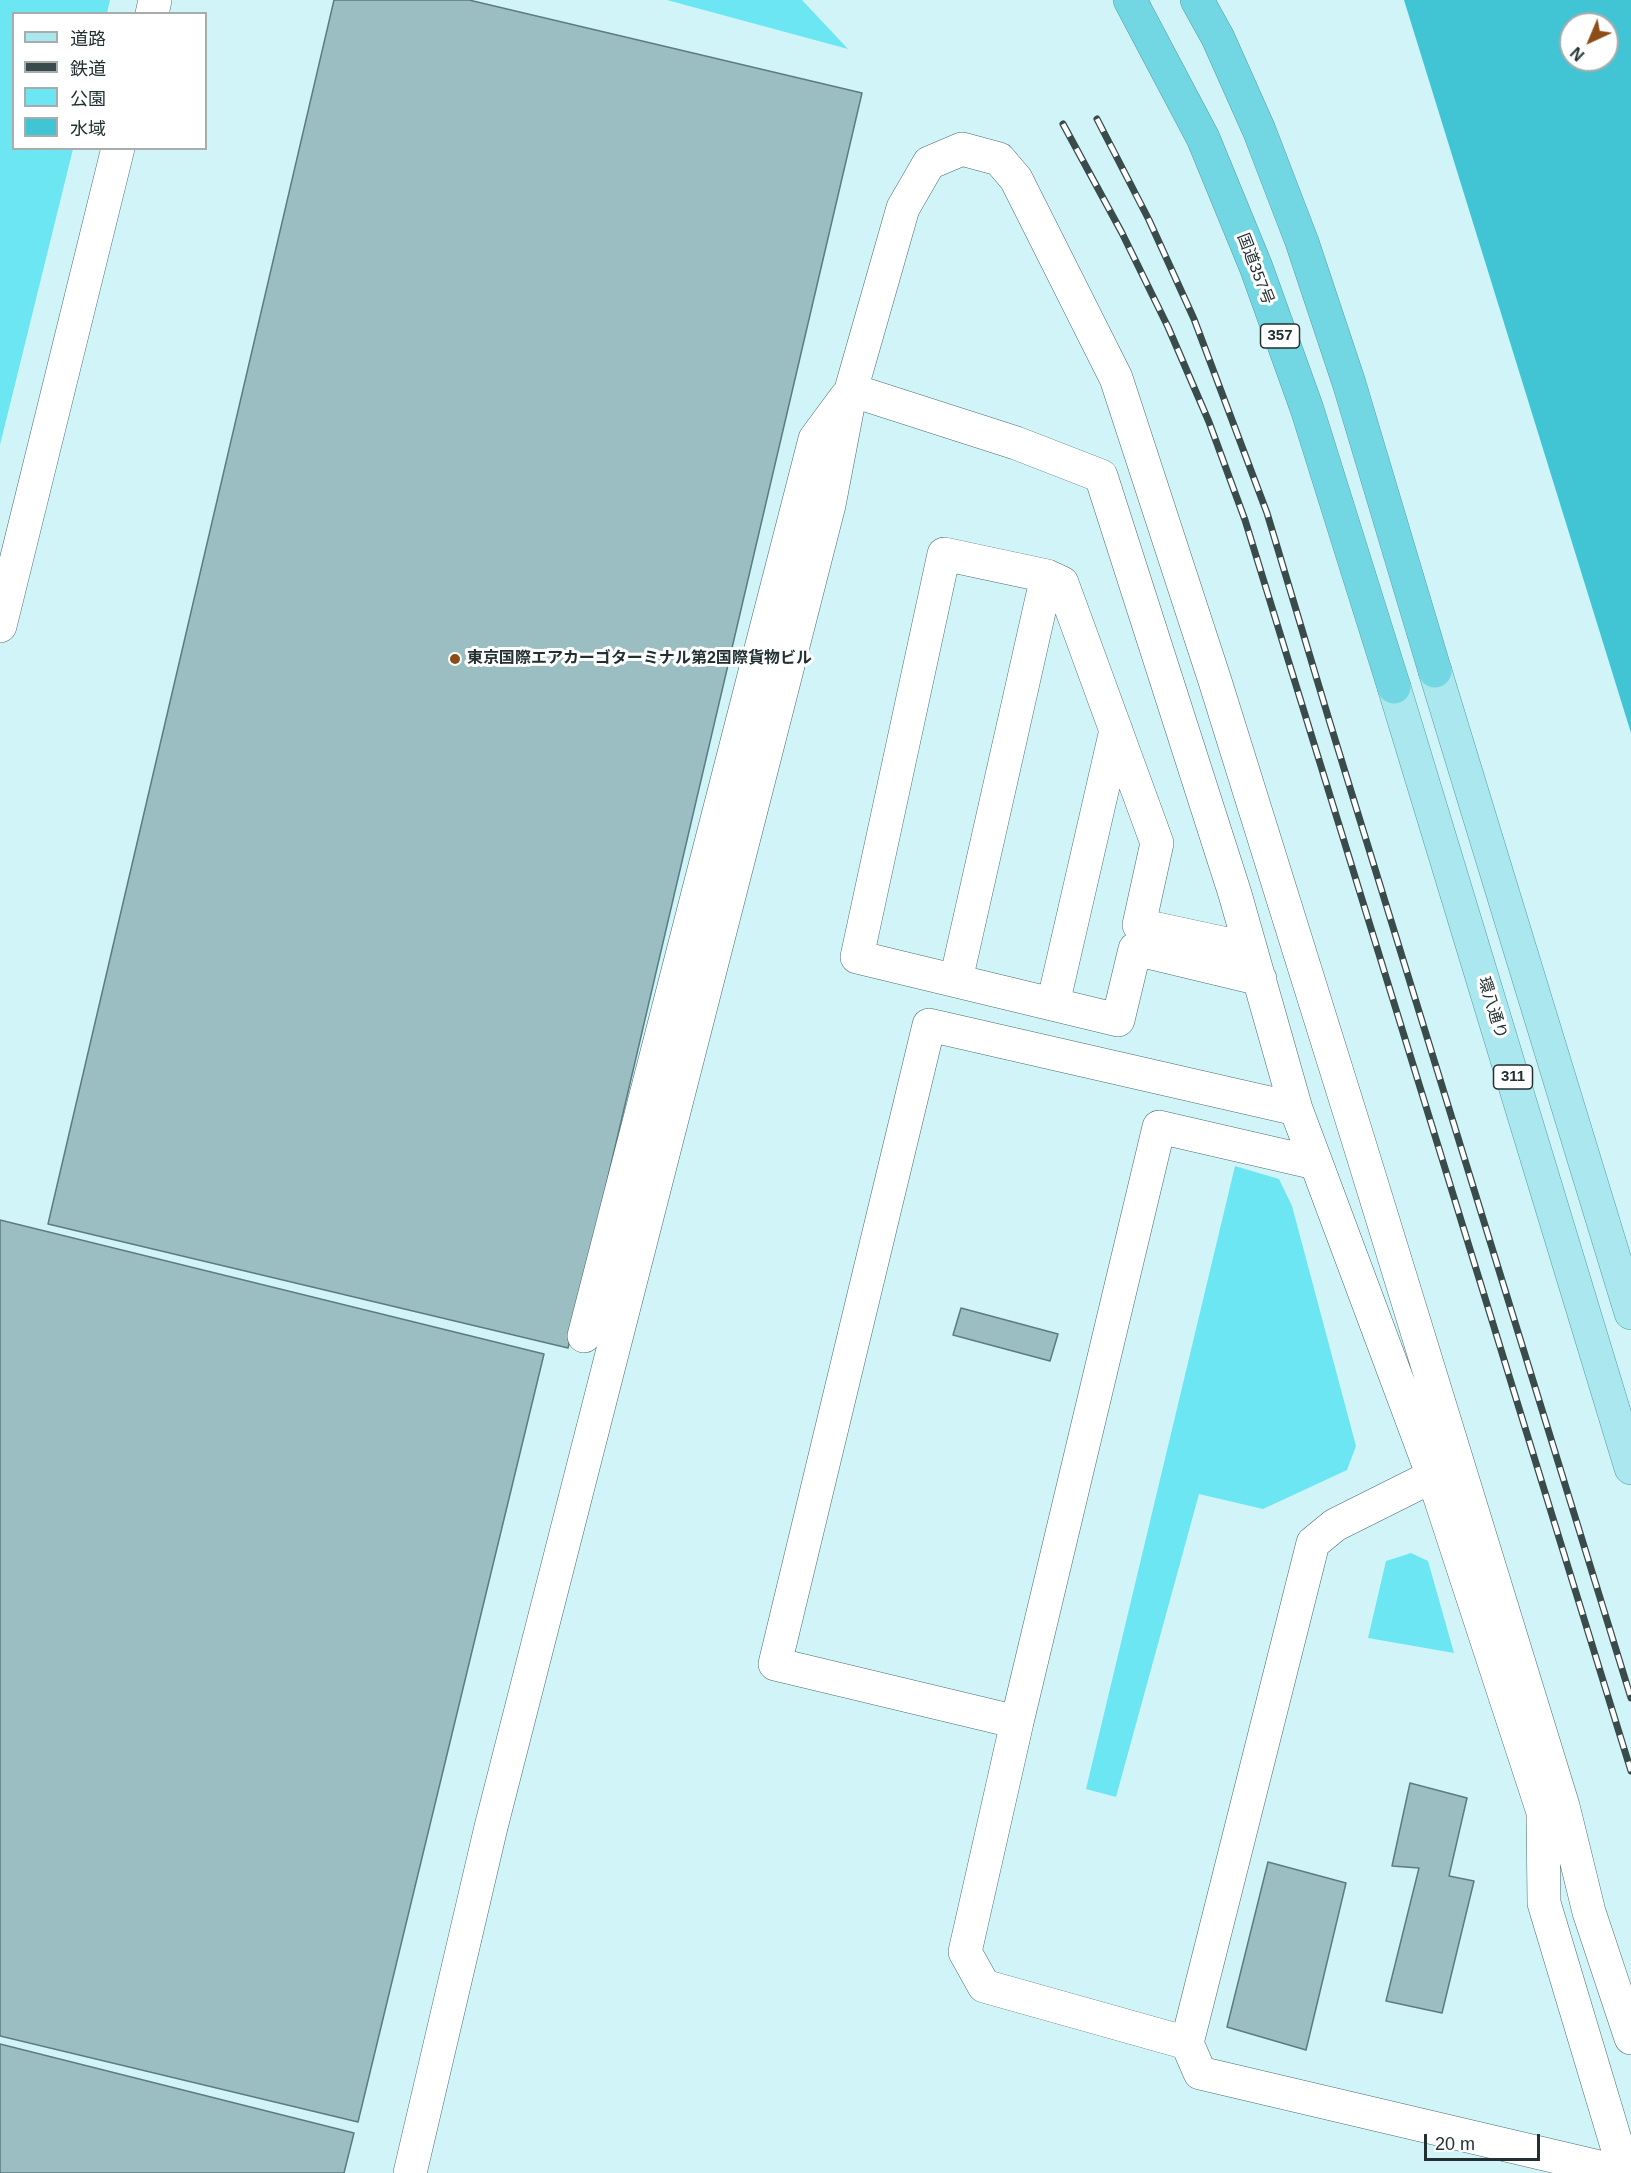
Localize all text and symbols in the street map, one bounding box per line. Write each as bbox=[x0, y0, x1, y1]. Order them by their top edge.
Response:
legend bbox=[12, 12, 207, 150]
north arrow bbox=[1559, 12, 1619, 72]
text: 道路 bbox=[70, 29, 106, 49]
text: N bbox=[1567, 44, 1588, 64]
text: 鉄道 bbox=[70, 59, 106, 79]
text: 公園 bbox=[70, 89, 106, 109]
text: 水域 bbox=[70, 119, 106, 139]
street label: 国道357号 bbox=[1233, 231, 1277, 307]
road number: 357 bbox=[1260, 324, 1300, 348]
place label: 東京国際エアカーゴターミナル第2国際貨物ビル bbox=[467, 649, 812, 669]
marker: 東京国際エアカーゴターミナル第2国際貨物ビル bbox=[448, 652, 462, 666]
street label: 環八通り bbox=[1473, 975, 1511, 1041]
road number: 311 bbox=[1494, 1065, 1532, 1089]
scale bar bbox=[1427, 2122, 1542, 2160]
text: 20 m bbox=[1435, 2134, 1475, 2154]

